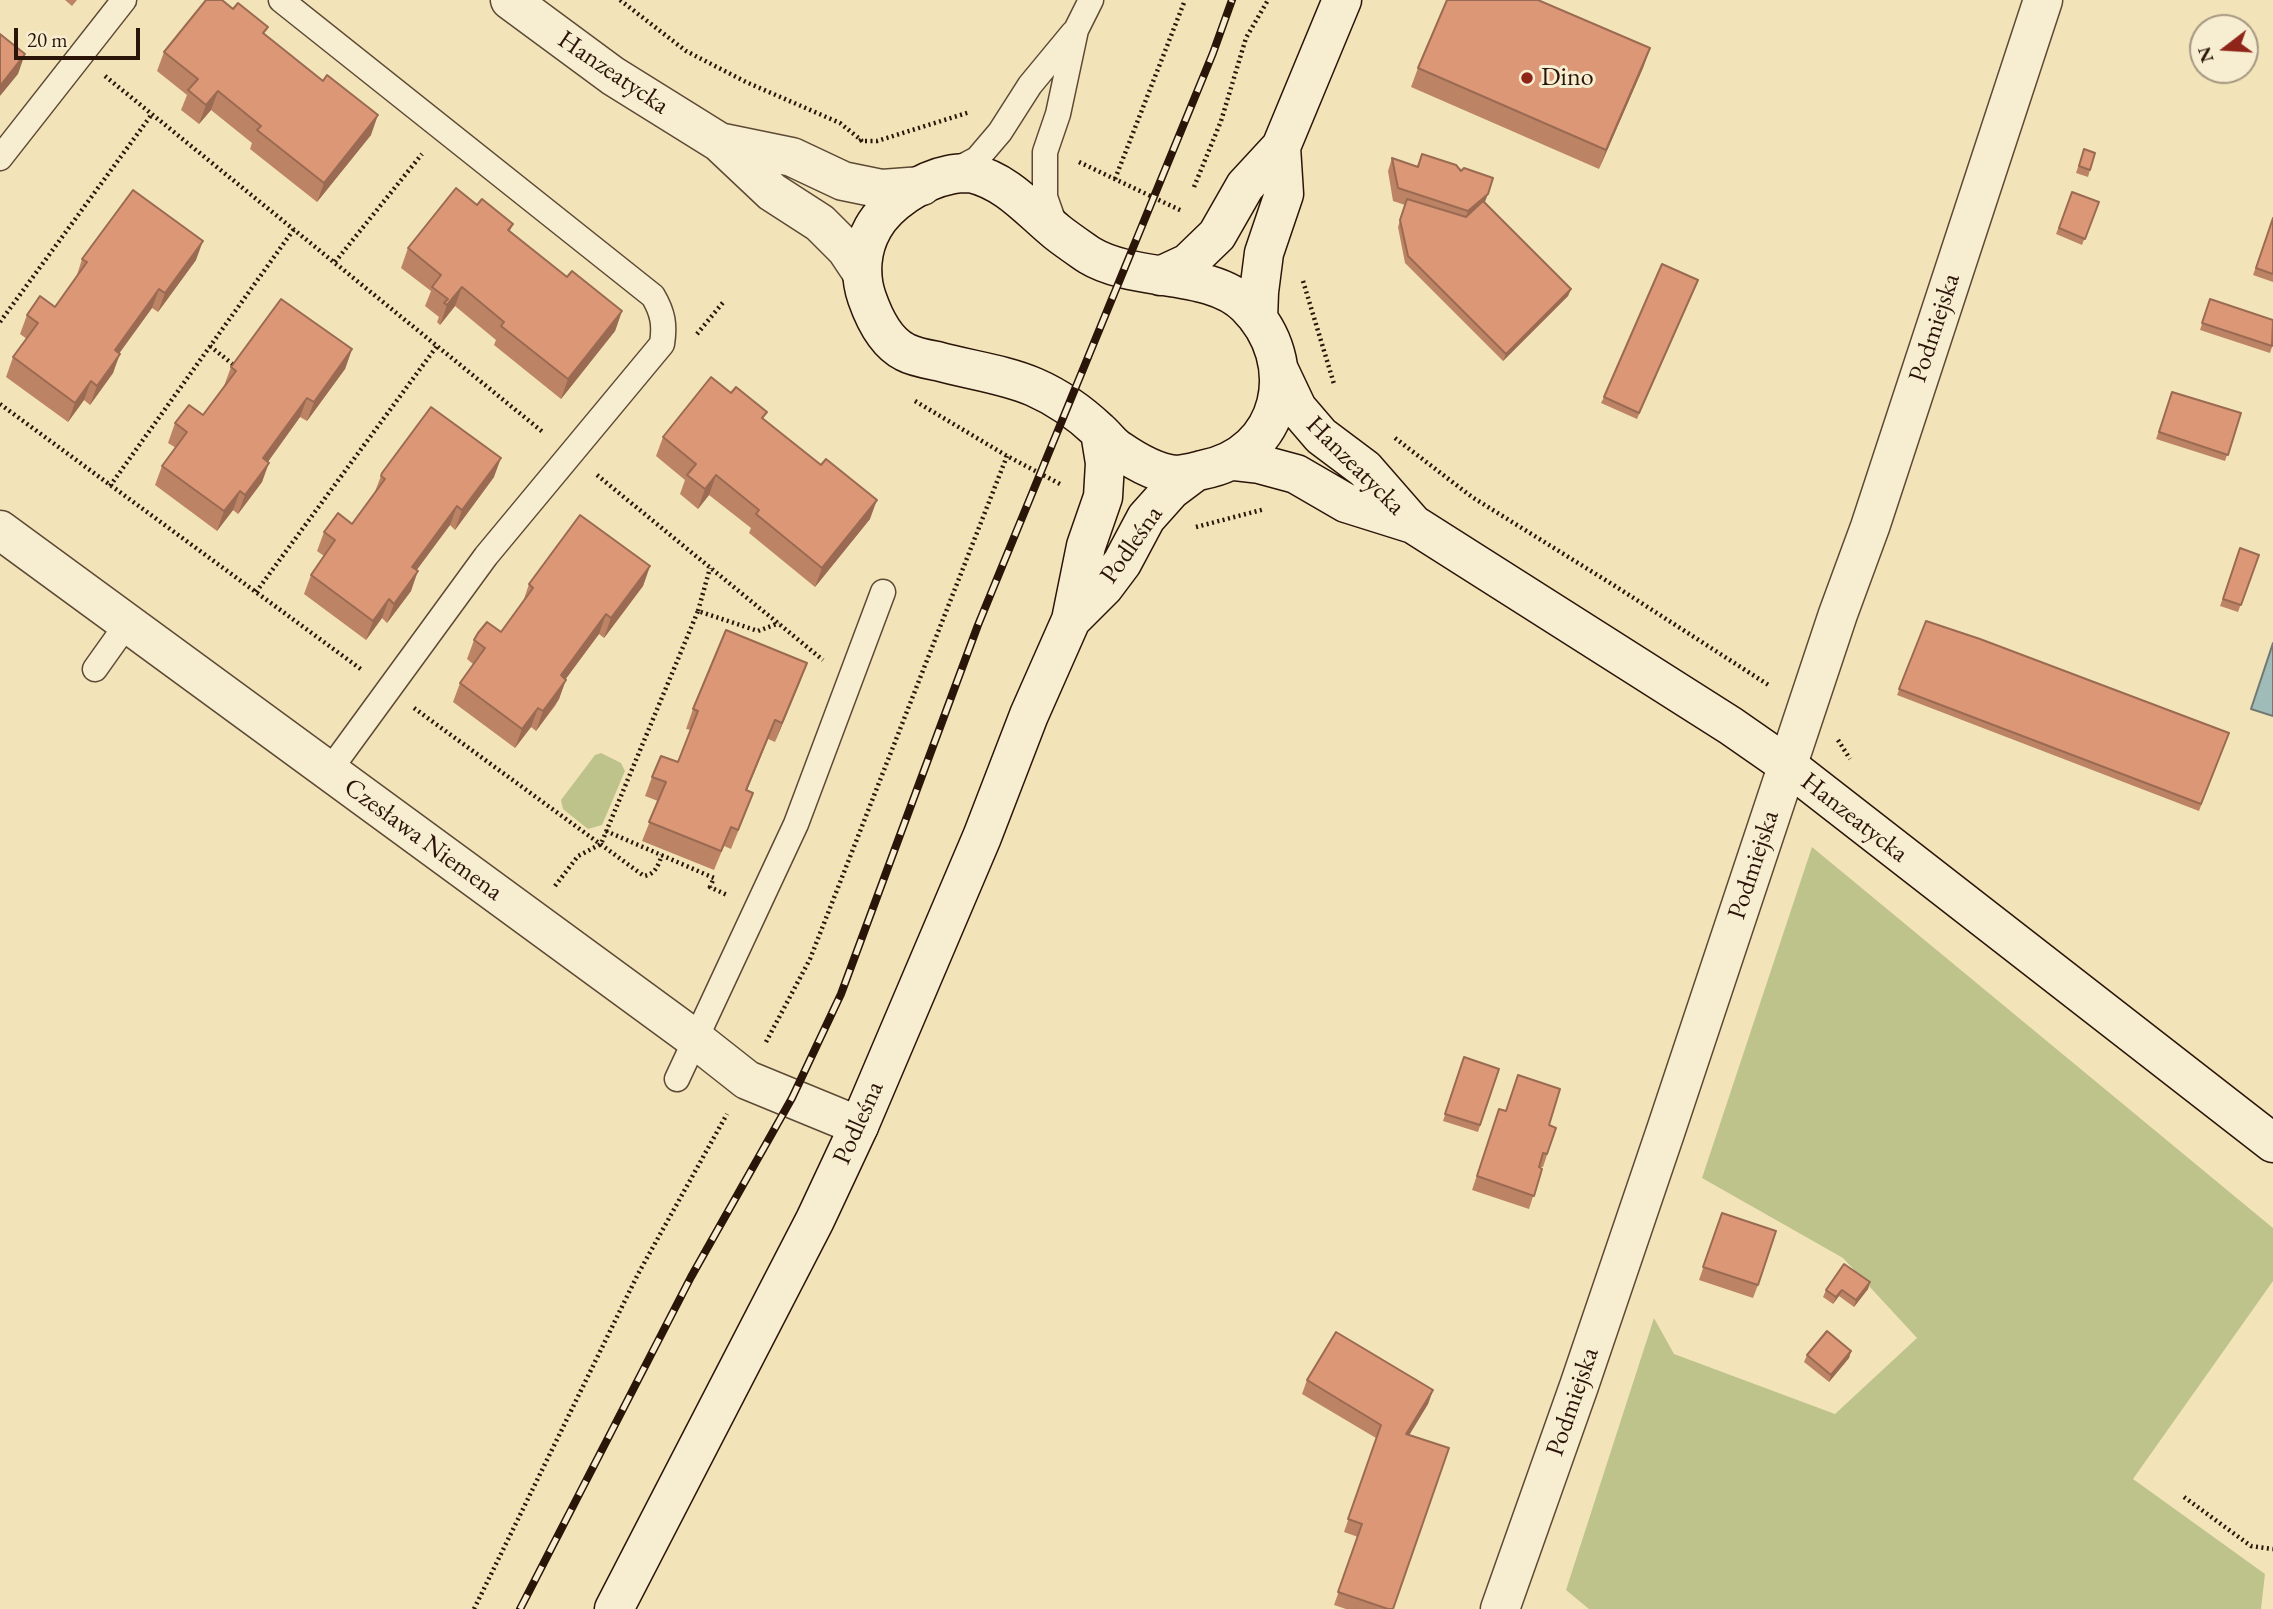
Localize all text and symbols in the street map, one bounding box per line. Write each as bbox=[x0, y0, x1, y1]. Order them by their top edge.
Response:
scale bar bbox=[18, 14, 144, 58]
north arrow bbox=[2189, 14, 2259, 84]
street label: Hanzeatycka bbox=[551, 24, 675, 122]
text: 20 m bbox=[27, 26, 68, 53]
text: N bbox=[2191, 44, 2220, 66]
place label: Dino bbox=[1541, 62, 1594, 94]
marker: Dino bbox=[1519, 70, 1535, 86]
street label: Podmiejska bbox=[1903, 270, 1967, 386]
street label: Hanzeatycka bbox=[1299, 410, 1411, 522]
street label: Podleśna bbox=[1094, 500, 1170, 590]
street label: Hanzeatycka bbox=[1794, 766, 1914, 870]
street label: Czesława Niemena bbox=[338, 772, 508, 908]
street label: Podmiejska bbox=[1722, 807, 1786, 923]
street label: Podleśna bbox=[827, 1076, 891, 1170]
street label: Podmiejska bbox=[1540, 1344, 1606, 1460]

